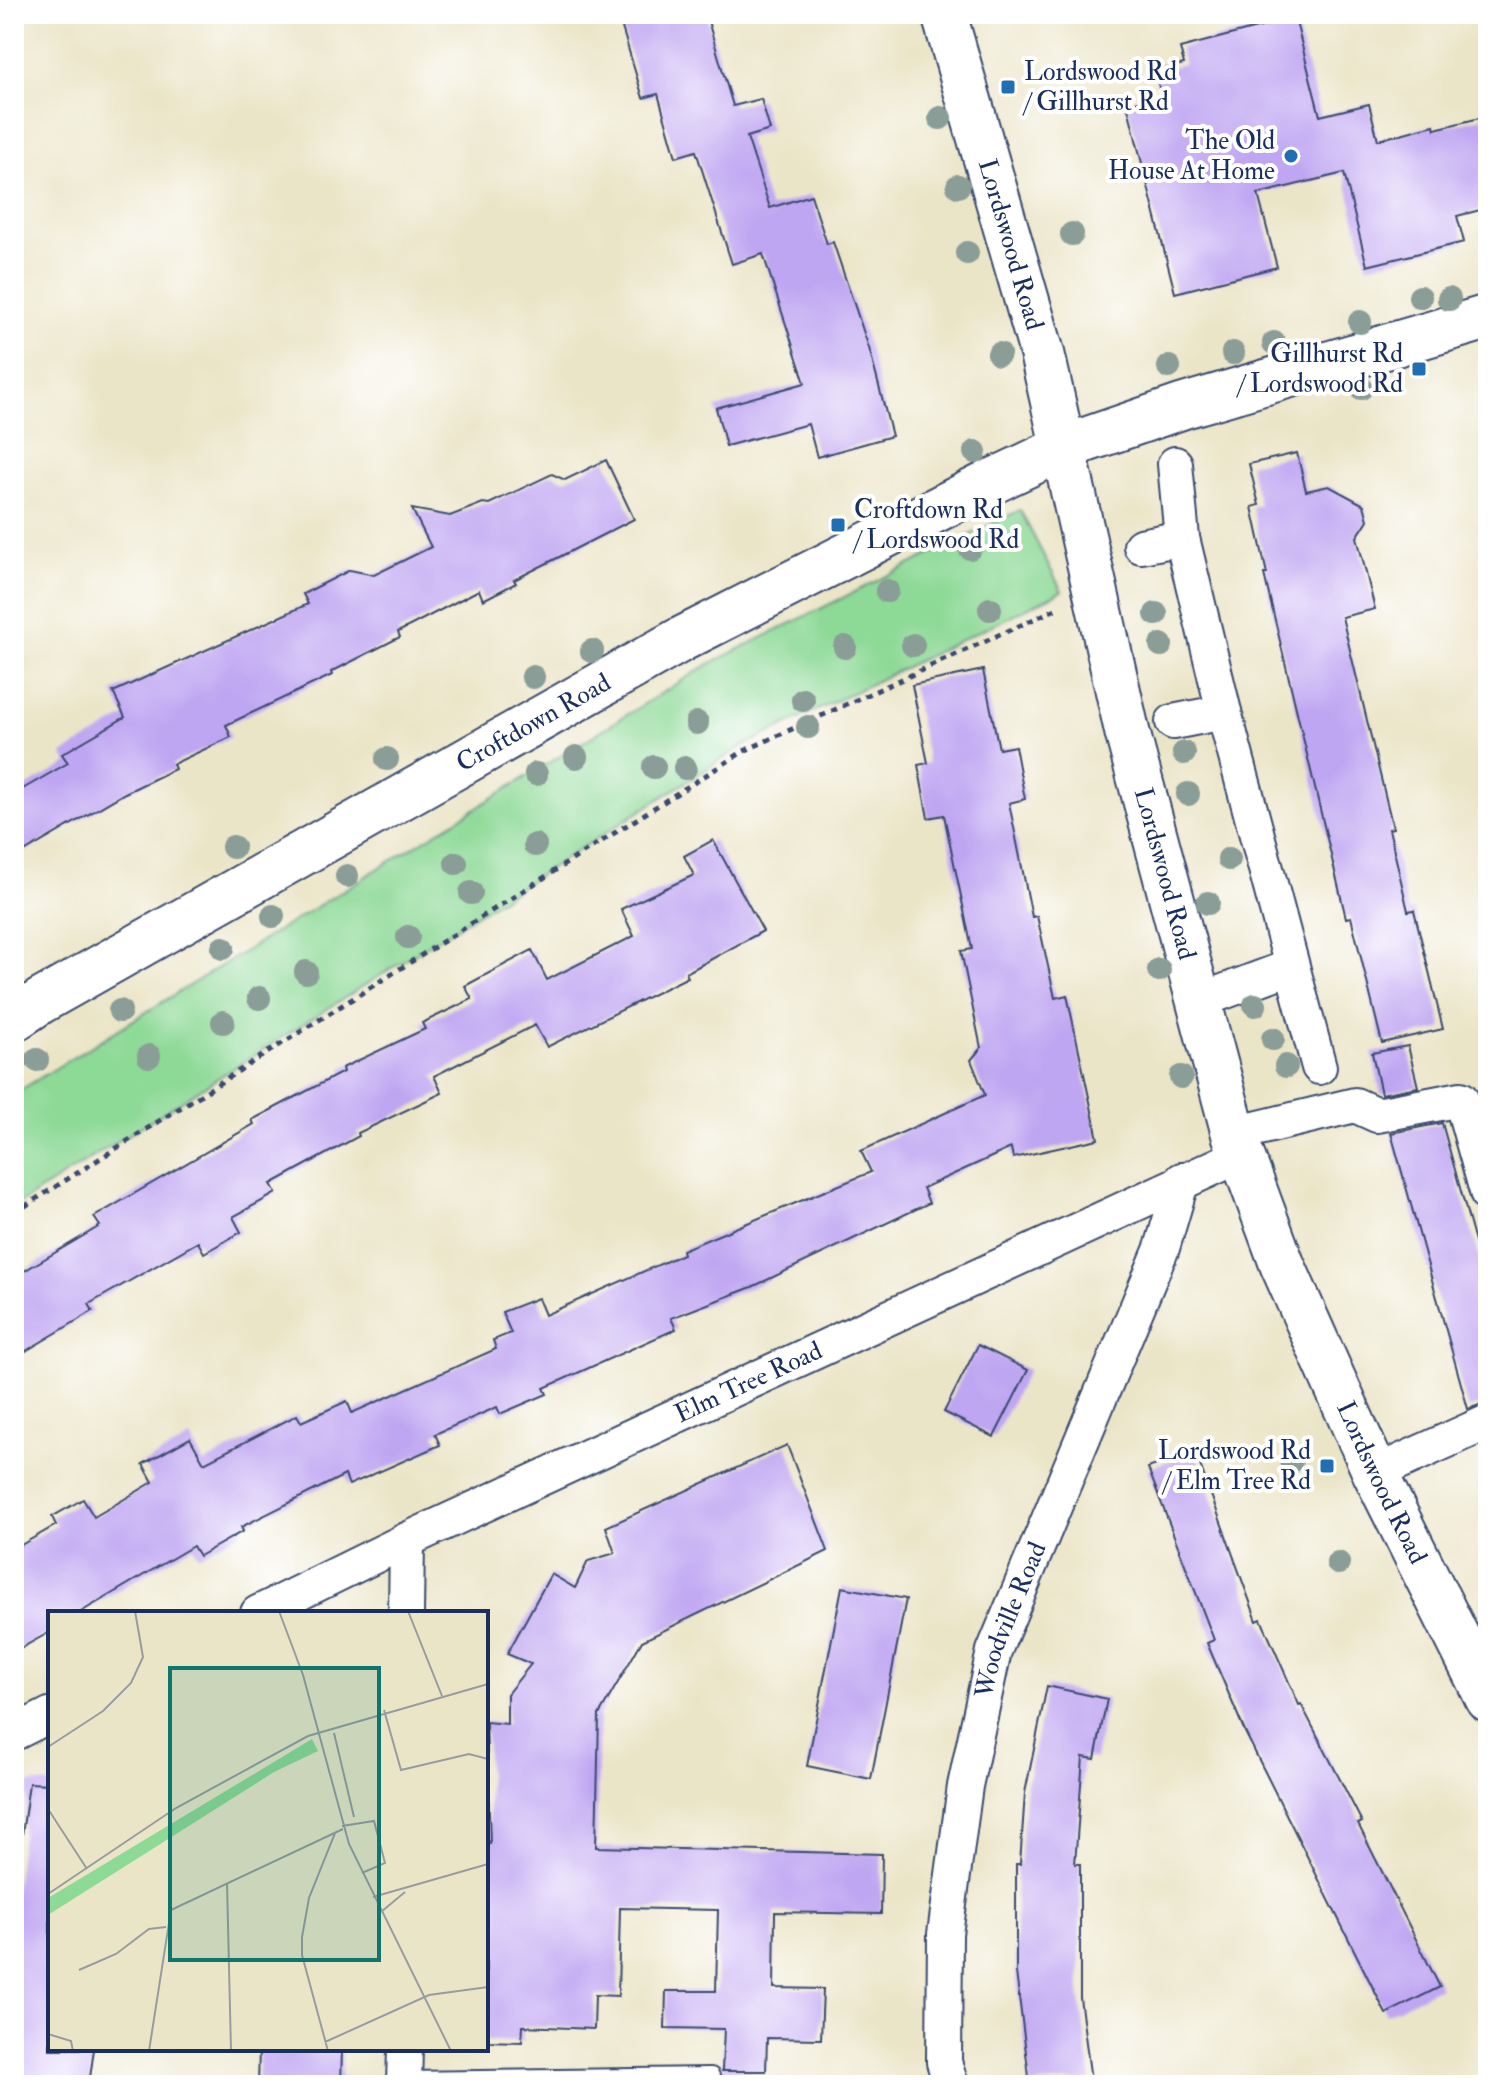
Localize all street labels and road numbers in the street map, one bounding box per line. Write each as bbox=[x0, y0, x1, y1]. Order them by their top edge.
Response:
street label: Lordswood Road bbox=[971, 155, 1051, 334]
street label: Croftdown Road bbox=[451, 667, 616, 779]
street label: Lordswood Road bbox=[1127, 784, 1203, 963]
street label: Elm Tree Road bbox=[670, 1334, 827, 1430]
street label: Lordswood Road bbox=[1329, 1396, 1434, 1569]
street label: Woodville Road bbox=[968, 1537, 1054, 1702]

